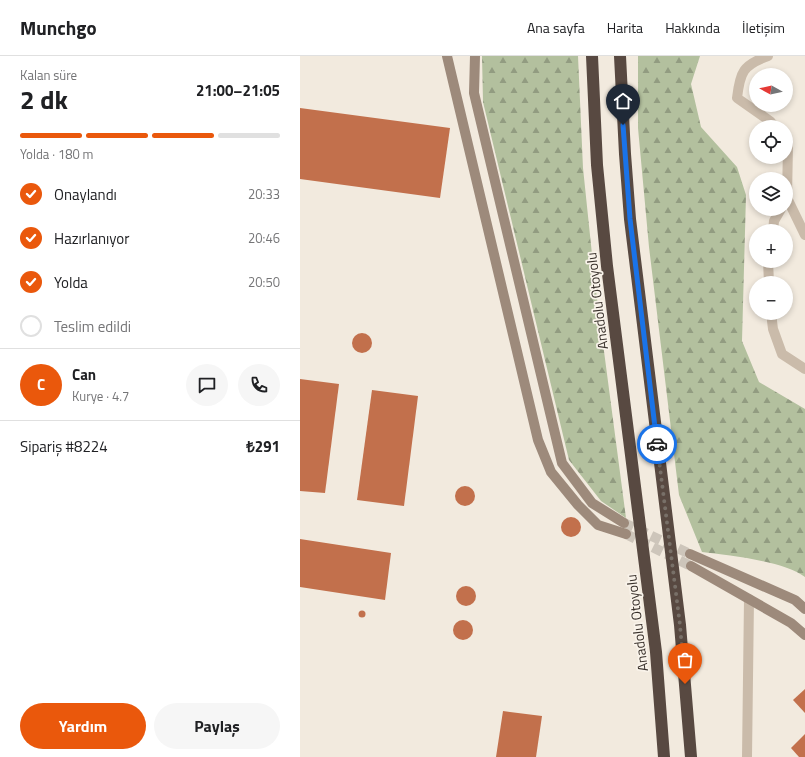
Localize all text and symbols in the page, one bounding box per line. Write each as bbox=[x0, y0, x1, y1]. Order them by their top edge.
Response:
text: Munchgo bbox=[20, 13, 97, 42]
text: Ana sayfa bbox=[527, 17, 585, 38]
text: Harita bbox=[607, 17, 643, 38]
text: Hakkında bbox=[665, 17, 720, 38]
text: İletişim bbox=[742, 17, 785, 38]
text: Kalan süre bbox=[20, 65, 77, 85]
north arrow bbox=[749, 68, 793, 112]
map controls bbox=[749, 68, 793, 320]
text: 21:00–21:05 bbox=[196, 79, 280, 102]
text: 2 dk bbox=[20, 80, 68, 119]
pin bbox=[606, 84, 640, 125]
icon: home bbox=[612, 90, 634, 112]
button: locate bbox=[749, 120, 793, 164]
text: Yolda · 180 m bbox=[20, 144, 93, 164]
button: layers bbox=[749, 172, 793, 216]
icon: check bbox=[20, 183, 42, 205]
text: Onaylandı bbox=[54, 183, 117, 206]
text: 20:33 bbox=[248, 184, 280, 204]
button: + bbox=[749, 224, 793, 268]
icon: check bbox=[20, 227, 42, 249]
text: Hazırlanıyor bbox=[54, 227, 129, 250]
text: 20:46 bbox=[248, 228, 280, 248]
street label: Anadolu Otoyolu bbox=[580, 251, 613, 351]
icon: check bbox=[20, 271, 42, 293]
text: Yolda bbox=[54, 271, 88, 294]
text: 20:50 bbox=[248, 272, 280, 292]
button: − bbox=[749, 276, 793, 320]
text: Teslim edildi bbox=[54, 315, 131, 338]
text: Can bbox=[72, 363, 96, 386]
button: chat bbox=[186, 364, 228, 406]
button: phone bbox=[238, 364, 280, 406]
text: C bbox=[37, 373, 45, 396]
text: Kurye · 4.7 bbox=[72, 386, 129, 406]
courier bbox=[637, 424, 677, 464]
icon: car bbox=[646, 433, 668, 455]
text: Sipariş #8224 bbox=[20, 435, 108, 458]
text: ₺291 bbox=[246, 435, 280, 458]
street label: Anadolu Otoyolu bbox=[620, 573, 653, 673]
pin bbox=[668, 643, 702, 684]
icon: bag bbox=[674, 649, 696, 671]
button: Yardım bbox=[20, 703, 146, 749]
button: Paylaş bbox=[154, 703, 280, 749]

